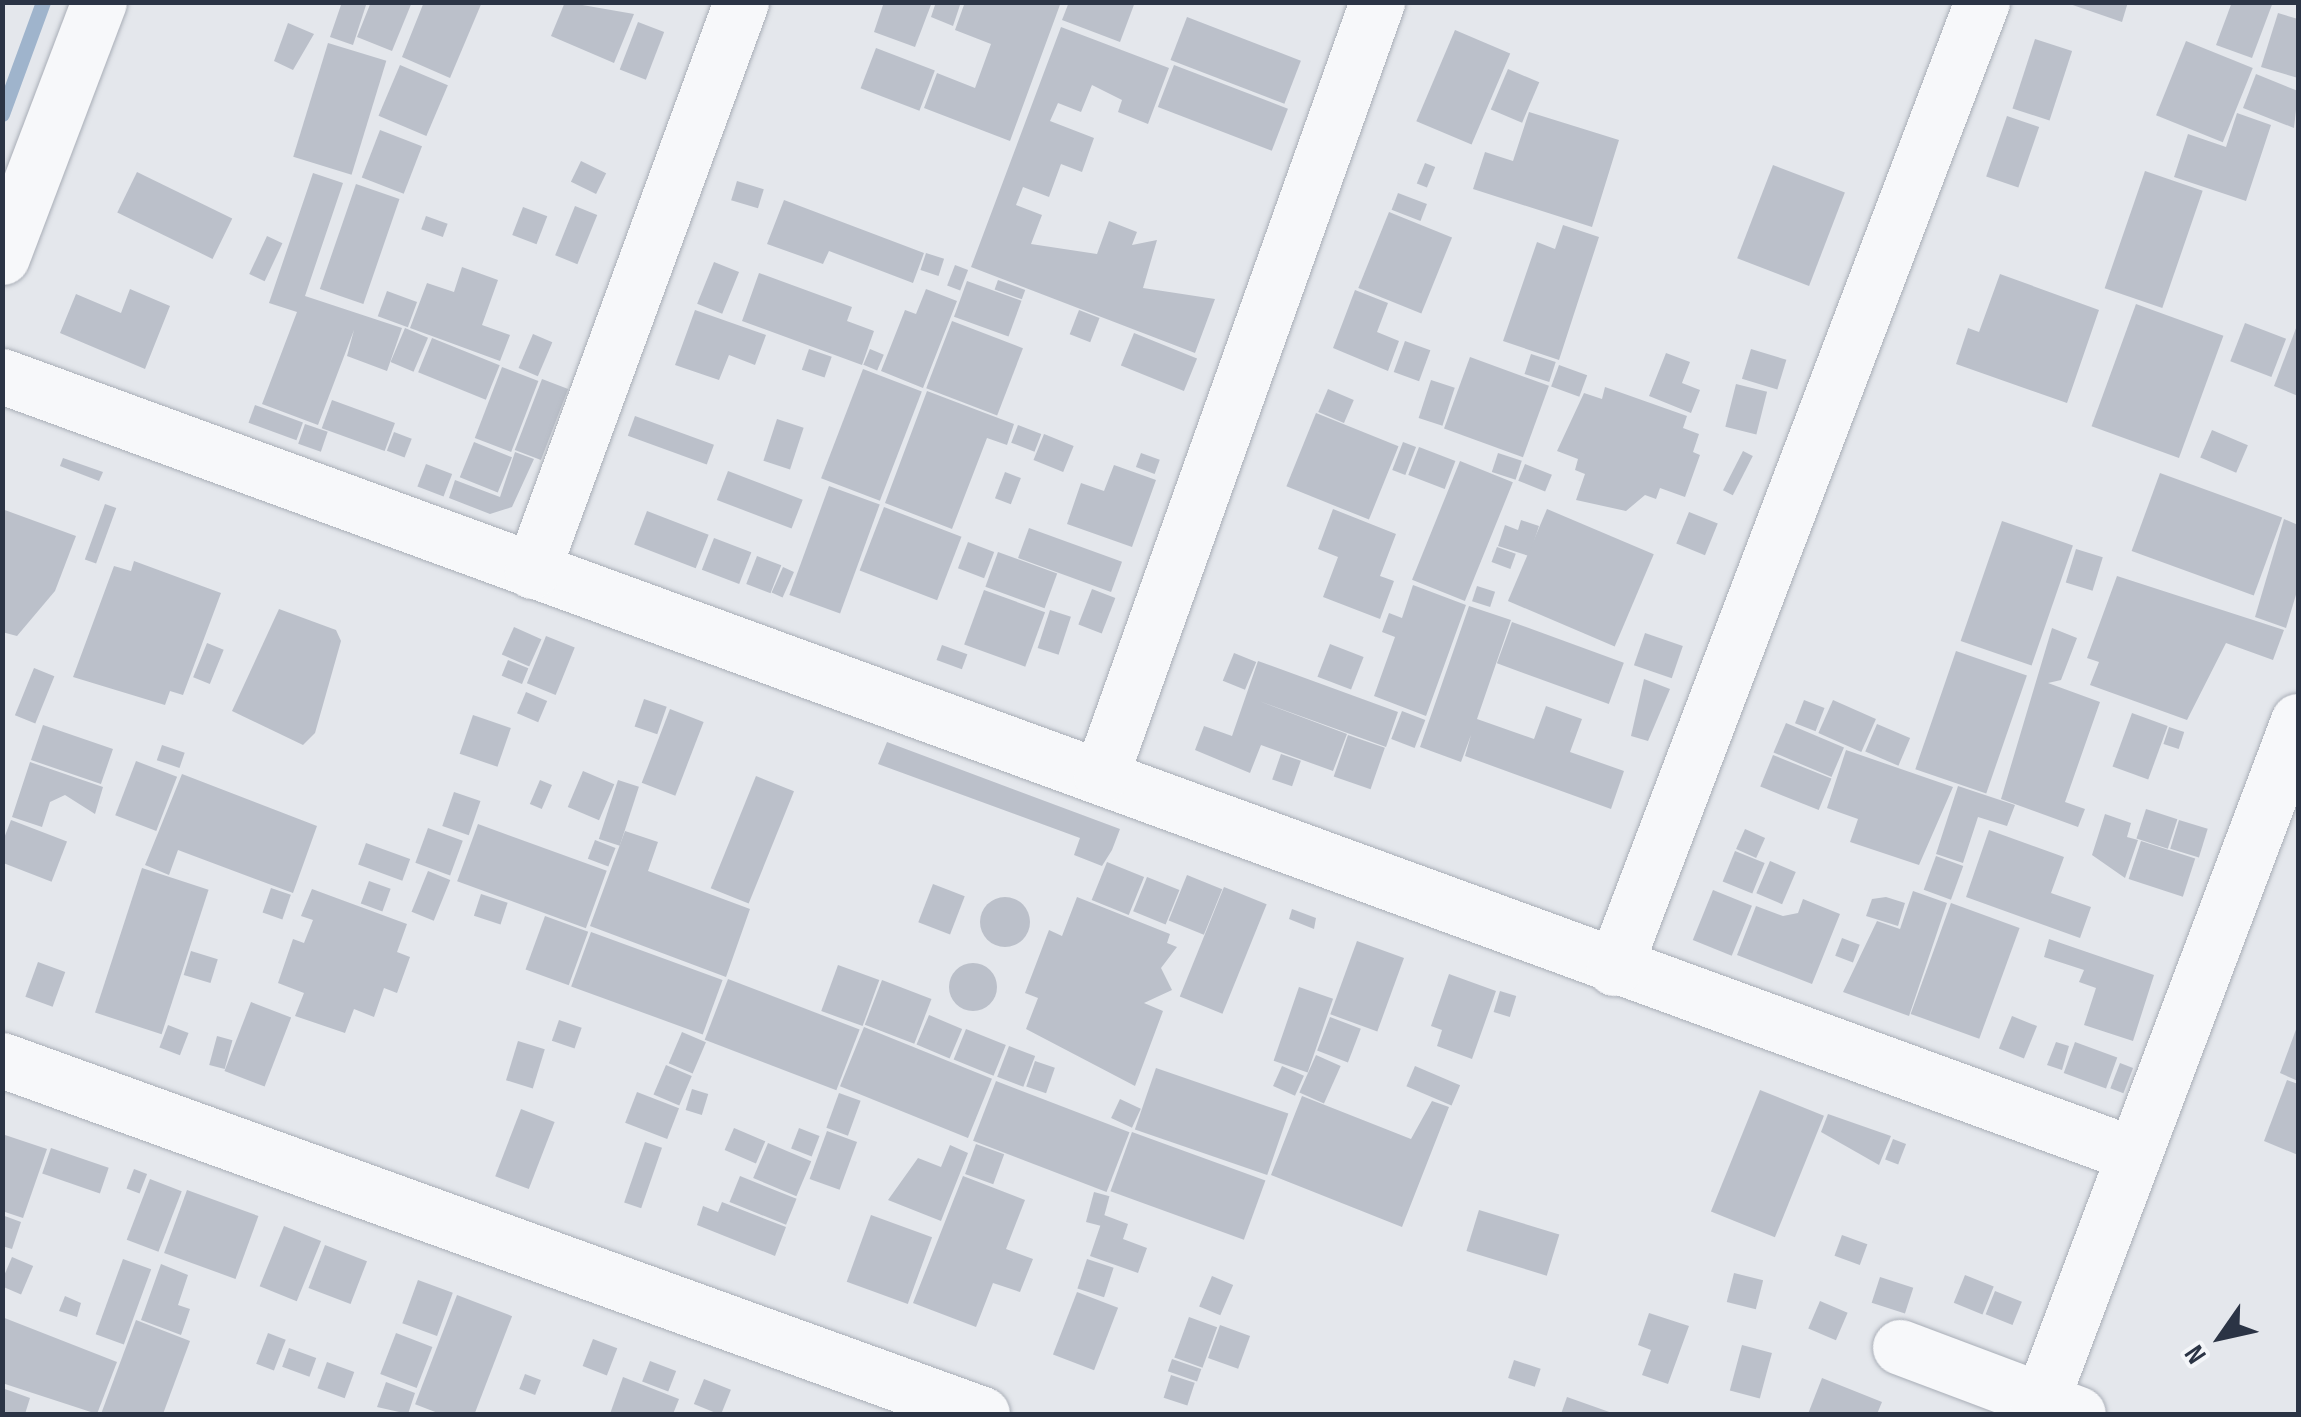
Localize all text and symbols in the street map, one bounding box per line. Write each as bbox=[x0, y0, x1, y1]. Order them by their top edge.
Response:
north arrow bbox=[2171, 1287, 2271, 1387]
text: N bbox=[2178, 1339, 2214, 1369]

